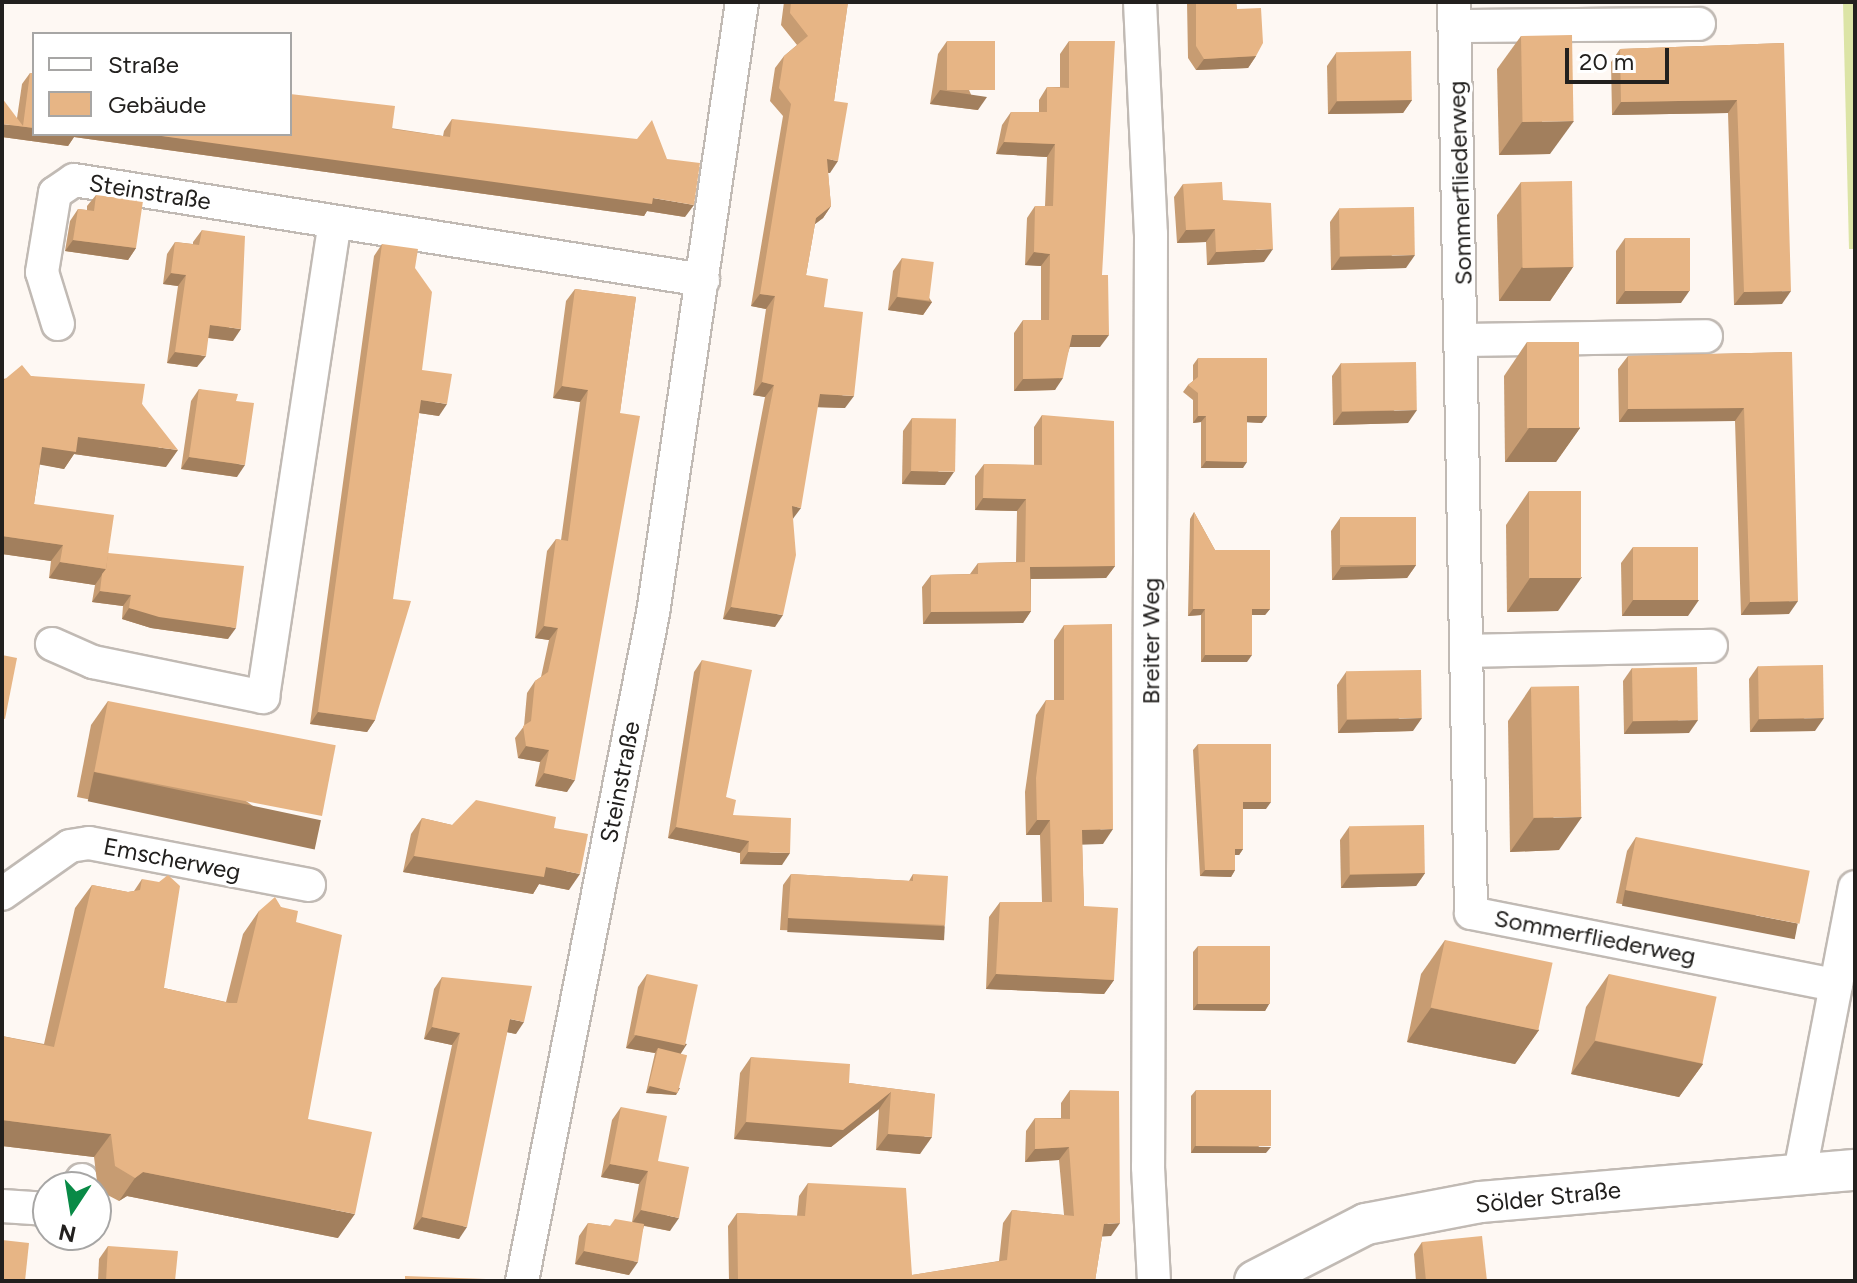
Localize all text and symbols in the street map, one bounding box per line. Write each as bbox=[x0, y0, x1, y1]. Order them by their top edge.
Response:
legend bbox=[32, 32, 292, 136]
scale bar bbox=[1569, 32, 1673, 82]
text: 20 m bbox=[1579, 47, 1634, 76]
text: Straße bbox=[108, 50, 179, 79]
street label: Sommerfliederweg bbox=[1442, 80, 1478, 286]
text: Gebäude bbox=[108, 90, 206, 119]
street label: Steinstraße bbox=[87, 168, 213, 216]
street label: Breiter Weg bbox=[1137, 578, 1165, 704]
street label: Steinstraße bbox=[594, 719, 646, 845]
street label: Emscherweg bbox=[101, 832, 243, 886]
street label: Sommerfliederweg bbox=[1492, 903, 1698, 971]
north arrow bbox=[32, 1171, 112, 1251]
street label: Sölder Straße bbox=[1474, 1175, 1622, 1219]
text: N bbox=[56, 1218, 78, 1248]

